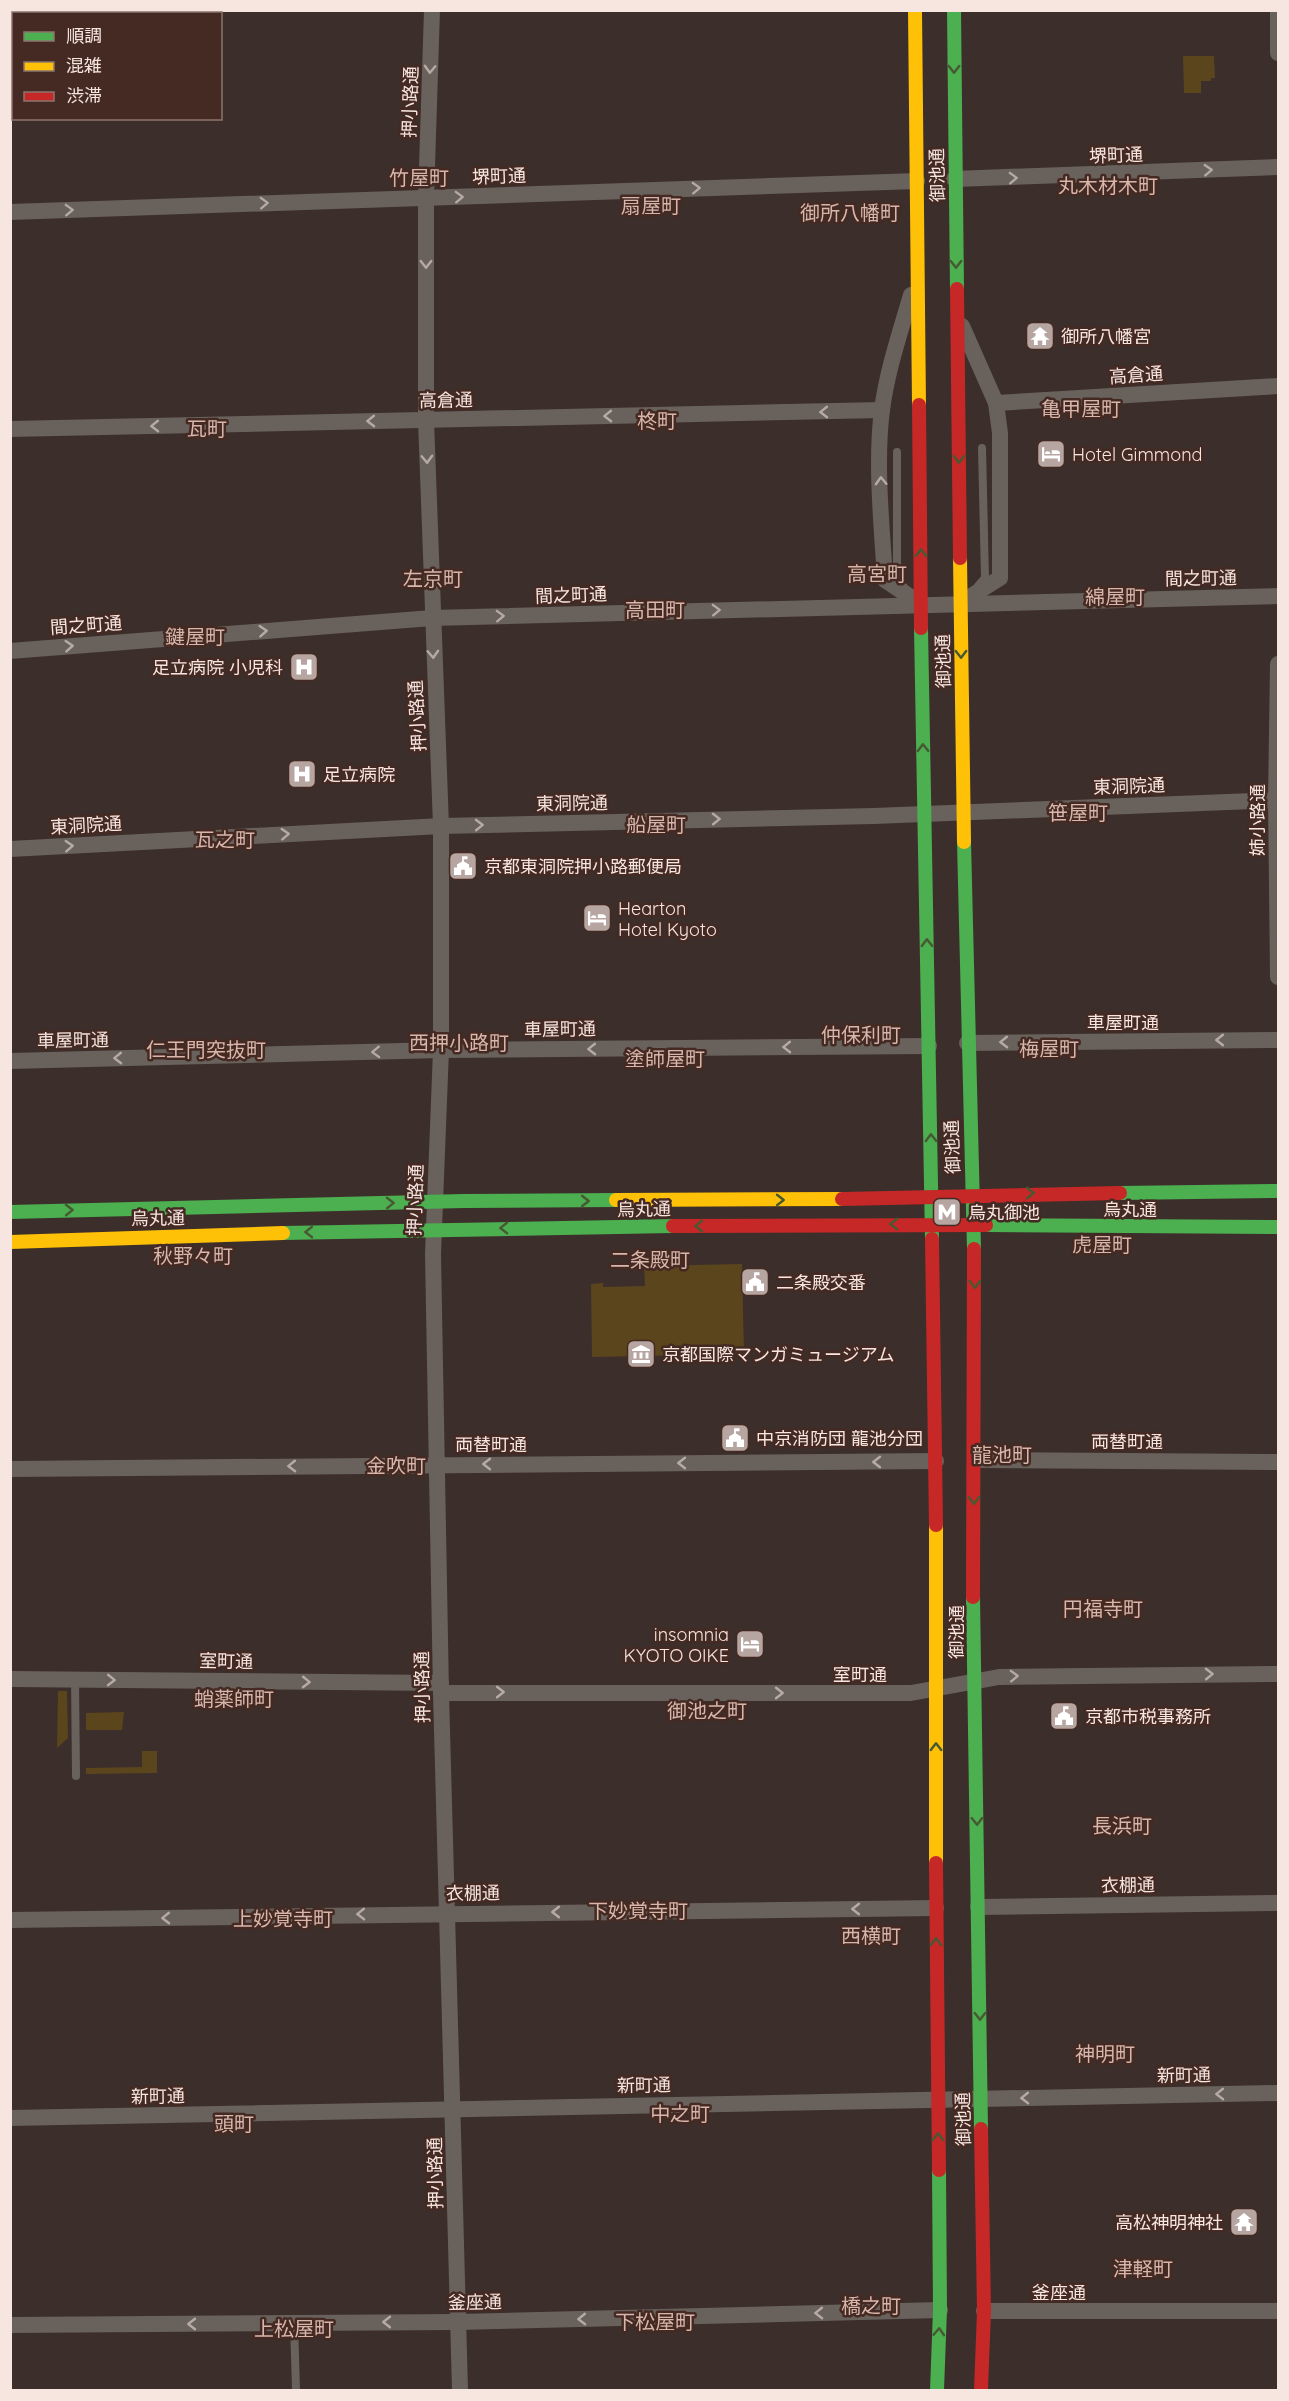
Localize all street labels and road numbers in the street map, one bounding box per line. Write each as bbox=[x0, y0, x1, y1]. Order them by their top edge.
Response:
street label: 押小路通 bbox=[397, 66, 423, 138]
street label: 堺町通 bbox=[1089, 143, 1143, 167]
street label: 御池通 bbox=[925, 148, 949, 202]
street label: 堺町通 bbox=[472, 164, 526, 188]
street label: 高倉通 bbox=[1108, 362, 1164, 388]
street label: 高倉通 bbox=[419, 388, 473, 412]
street label: 間之町通 bbox=[1165, 566, 1237, 590]
street label: 間之町通 bbox=[535, 582, 607, 608]
street label: 間之町通 bbox=[49, 611, 123, 639]
street label: 御池通 bbox=[931, 634, 955, 688]
street label: 押小路通 bbox=[404, 679, 430, 753]
street label: 東洞院通 bbox=[1093, 773, 1165, 799]
street label: 姉小路通 bbox=[1246, 784, 1269, 856]
street label: 東洞院通 bbox=[536, 791, 608, 815]
street label: 東洞院通 bbox=[49, 812, 123, 838]
street label: 車屋町通 bbox=[1087, 1011, 1159, 1034]
street label: 車屋町通 bbox=[524, 1017, 596, 1041]
street label: 車屋町通 bbox=[37, 1028, 109, 1052]
street label: 御池通 bbox=[940, 1120, 964, 1174]
street label: 押小路通 bbox=[402, 1164, 428, 1236]
street label: 烏丸通 bbox=[617, 1197, 671, 1221]
street label: 烏丸通 bbox=[1103, 1198, 1157, 1221]
street label: 烏丸通 bbox=[131, 1206, 185, 1230]
street label: 両替町通 bbox=[1091, 1430, 1163, 1453]
street label: 両替町通 bbox=[455, 1433, 527, 1456]
street label: 御池通 bbox=[945, 1605, 968, 1659]
street label: 室町通 bbox=[199, 1649, 253, 1673]
street label: 押小路通 bbox=[410, 1651, 434, 1723]
street label: 室町通 bbox=[833, 1663, 887, 1686]
street label: 衣棚通 bbox=[1101, 1873, 1155, 1897]
street label: 衣棚通 bbox=[446, 1881, 500, 1905]
street label: 新町通 bbox=[1157, 2063, 1211, 2087]
street label: 新町通 bbox=[617, 2073, 671, 2097]
street label: 新町通 bbox=[131, 2084, 185, 2108]
street label: 御池通 bbox=[951, 2092, 975, 2146]
street label: 押小路通 bbox=[423, 2137, 447, 2209]
street label: 釜座通 bbox=[1032, 2281, 1086, 2304]
street label: 釜座通 bbox=[448, 2290, 502, 2314]

